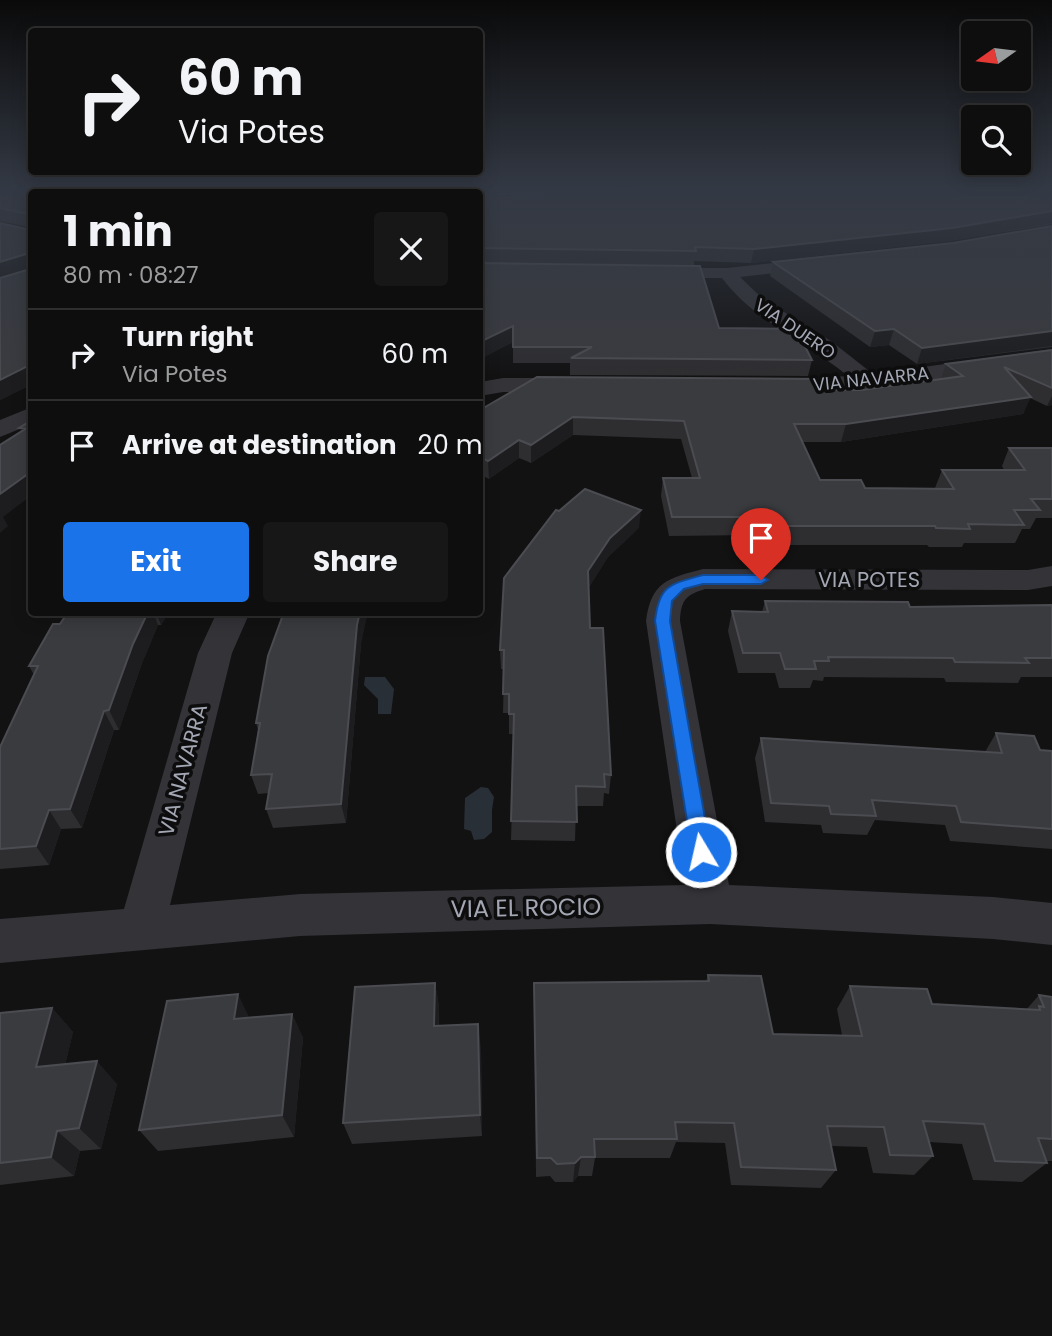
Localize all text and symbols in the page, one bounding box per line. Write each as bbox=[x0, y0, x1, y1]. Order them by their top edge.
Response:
north arrow bbox=[961, 21, 1031, 91]
map controls bbox=[961, 21, 1031, 175]
text: 60 m bbox=[178, 44, 303, 112]
icon: right bbox=[63, 56, 154, 147]
button: search bbox=[961, 105, 1031, 175]
text: Via Potes bbox=[178, 109, 325, 154]
text: 1 min bbox=[63, 202, 173, 261]
button: close bbox=[374, 212, 448, 286]
text: 80 m · 08:27 bbox=[63, 259, 199, 291]
street label: VIA DUERO bbox=[750, 292, 841, 365]
text: Turn right bbox=[122, 319, 254, 355]
icon: right bbox=[63, 336, 101, 374]
text: 60 m bbox=[381, 336, 448, 372]
text: Via Potes bbox=[122, 358, 228, 390]
street label: VIA NAVARRA bbox=[812, 360, 930, 397]
icon: arrive bbox=[63, 427, 101, 465]
text: Arrive at destination bbox=[122, 427, 397, 463]
text: 20 m bbox=[418, 427, 483, 463]
pin bbox=[731, 508, 791, 580]
icon: arrive bbox=[742, 519, 780, 557]
button: Exit bbox=[63, 522, 249, 602]
button: Share bbox=[263, 522, 448, 602]
street label: VIA POTES bbox=[818, 565, 920, 594]
street label: VIA NAVARRA bbox=[151, 700, 214, 839]
position arrow bbox=[664, 815, 738, 889]
street label: VIA EL ROCIO bbox=[450, 890, 602, 925]

